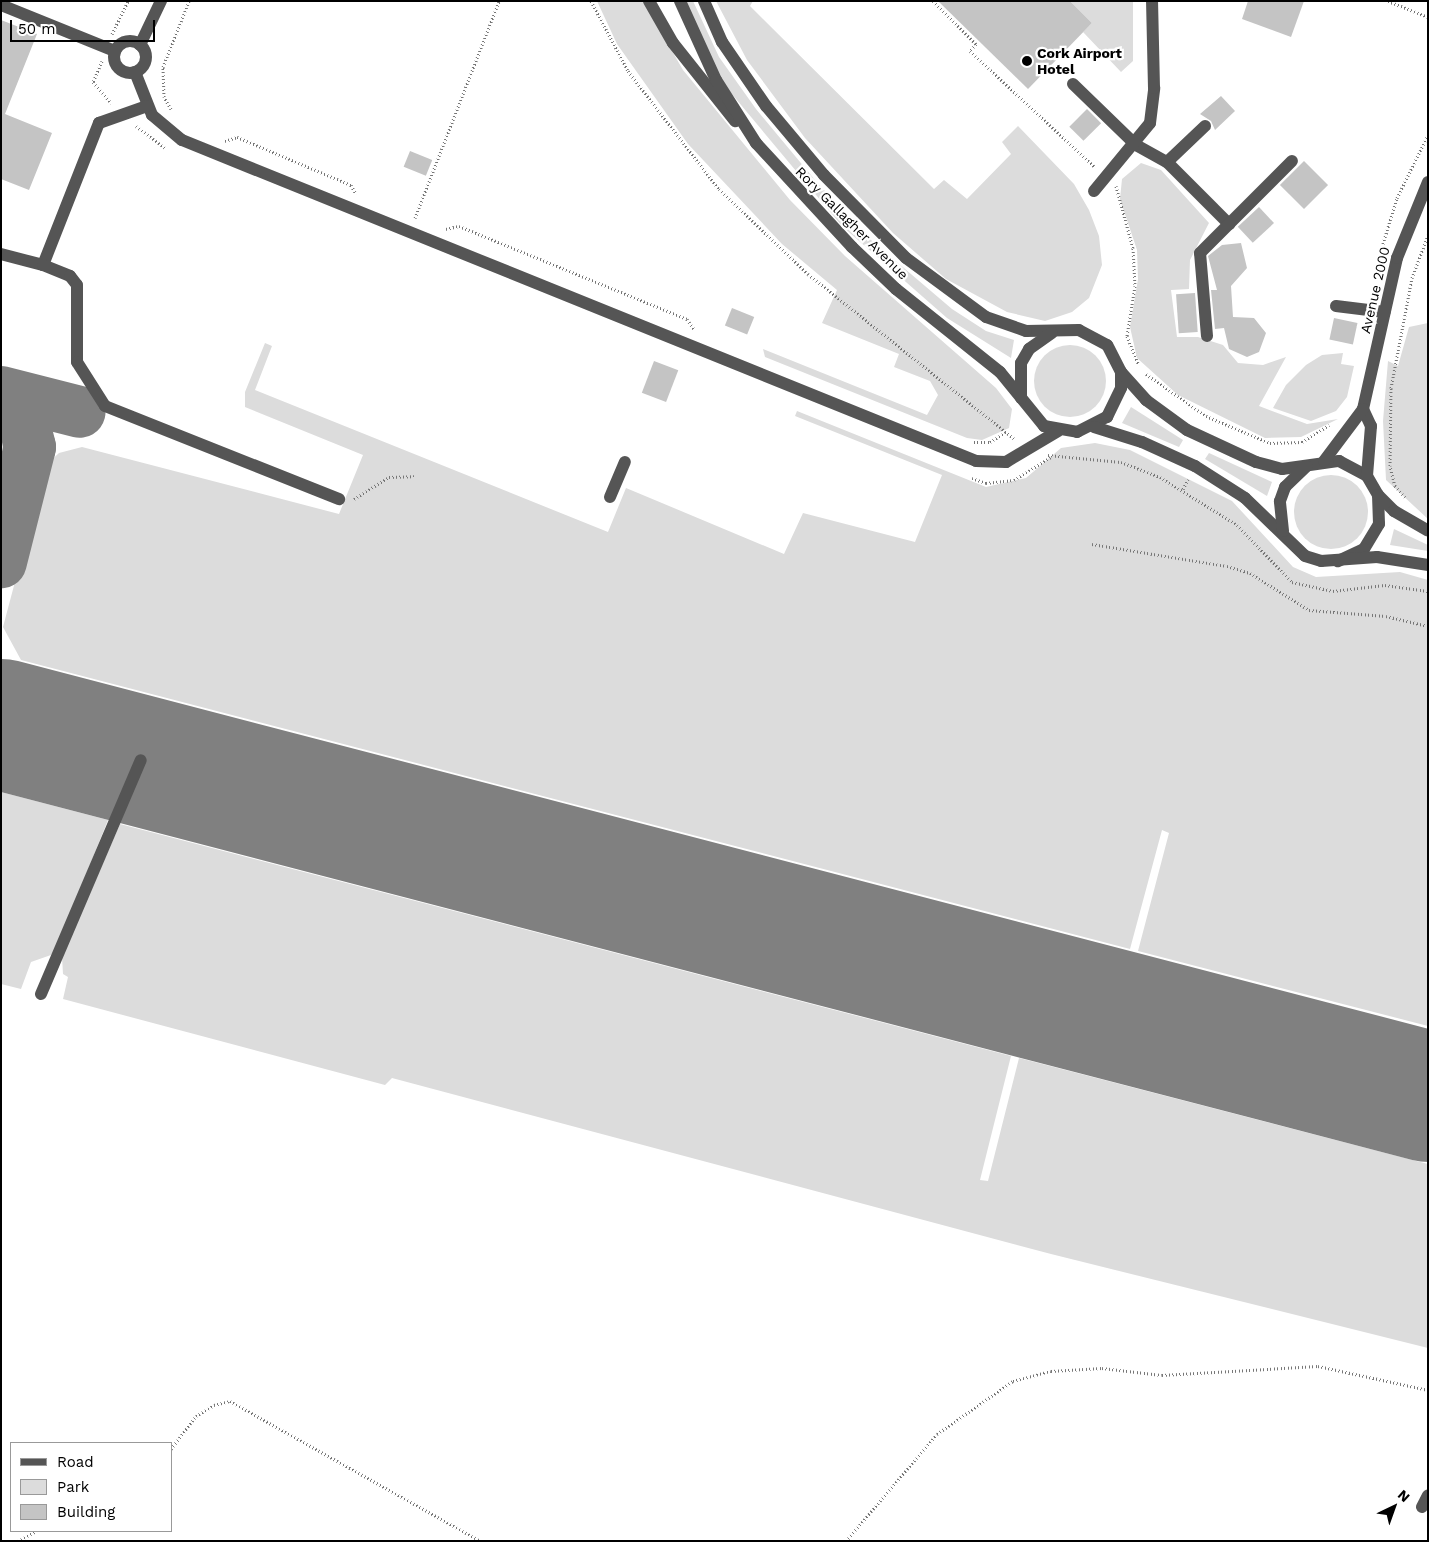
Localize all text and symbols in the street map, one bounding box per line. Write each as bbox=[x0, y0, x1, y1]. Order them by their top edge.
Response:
scale bar bbox=[12, 10, 158, 42]
text: 50 m bbox=[18, 20, 55, 38]
place label: Cork Airport Hotel bbox=[1037, 45, 1122, 78]
marker: Cork Airport Hotel bbox=[1021, 55, 1033, 67]
street label: Rory Gallagher Avenue bbox=[792, 163, 912, 283]
street label: Avenue 2000 bbox=[1357, 245, 1393, 335]
legend bbox=[10, 1442, 172, 1532]
text: Road bbox=[57, 1453, 94, 1471]
text: Park bbox=[57, 1478, 89, 1496]
north arrow bbox=[1369, 1482, 1419, 1532]
text: N bbox=[1395, 1486, 1413, 1505]
text: Building bbox=[57, 1503, 115, 1521]

